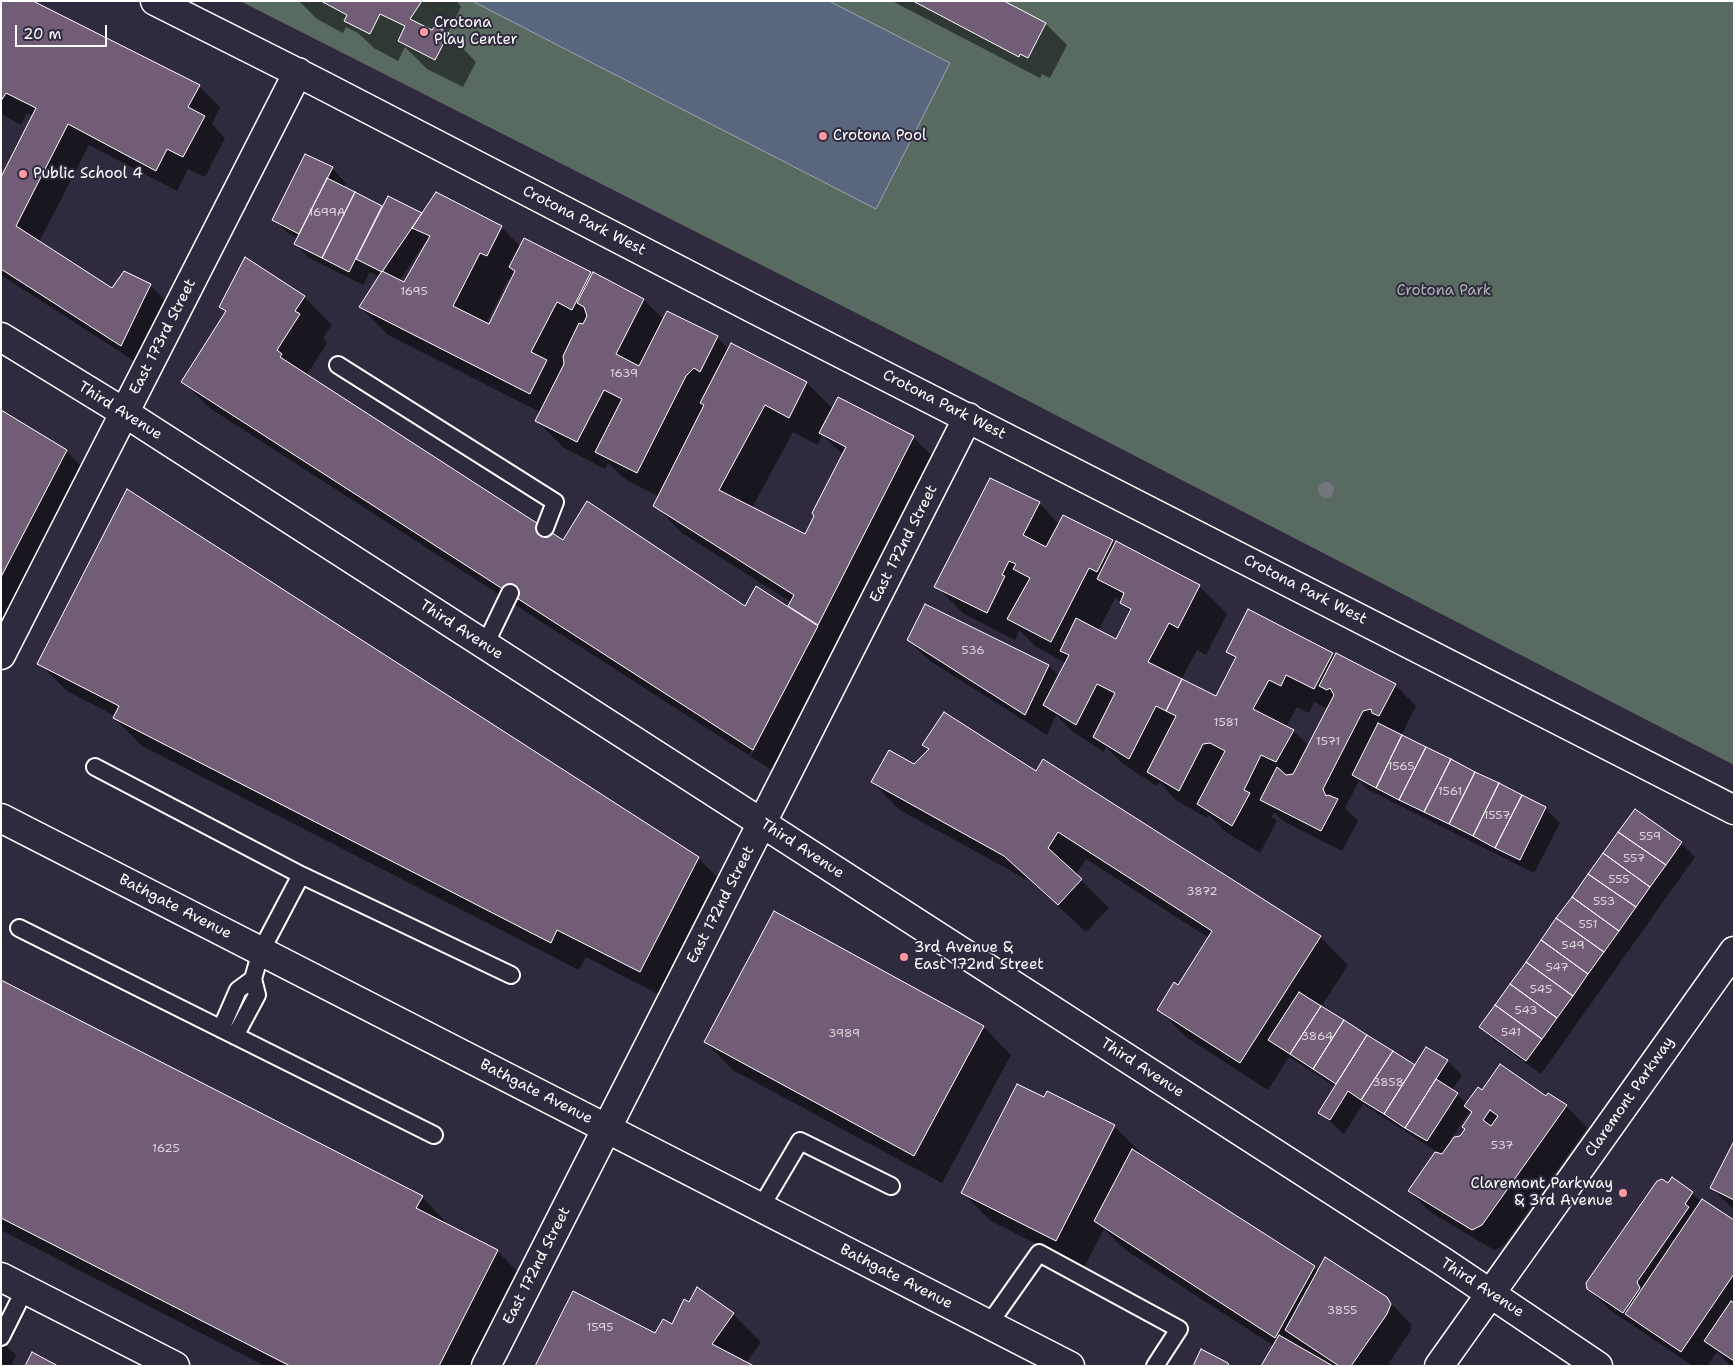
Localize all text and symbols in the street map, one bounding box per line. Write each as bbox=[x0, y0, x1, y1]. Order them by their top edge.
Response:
place label: Crotona Play Center bbox=[434, 14, 518, 49]
scale bar bbox=[18, 15, 110, 47]
text: 20 m bbox=[23, 24, 62, 44]
marker: Crotona Play Center bbox=[418, 26, 430, 38]
place label: Crotona Pool bbox=[833, 127, 927, 145]
marker: Crotona Pool bbox=[817, 130, 829, 142]
place label: Public School 4 bbox=[33, 165, 143, 183]
marker: Public School 4 bbox=[17, 168, 29, 180]
street label: Crotona Park West bbox=[519, 182, 649, 260]
house number: 1699A bbox=[308, 206, 346, 220]
street label: East 173rd Street bbox=[126, 276, 200, 398]
park label: Crotona Park bbox=[1397, 282, 1491, 300]
house number: 1695 bbox=[400, 285, 428, 299]
street label: Crotona Park West bbox=[879, 366, 1009, 444]
house number: 1639 bbox=[610, 367, 638, 381]
street label: Third Avenue bbox=[75, 378, 165, 444]
street label: East 172nd Street bbox=[867, 482, 941, 606]
street label: Crotona Park West bbox=[1240, 551, 1370, 629]
street label: Third Avenue bbox=[416, 596, 506, 664]
house number: 536 bbox=[961, 644, 985, 658]
house number: 1581 bbox=[1214, 716, 1238, 730]
house number: 1571 bbox=[1316, 735, 1340, 749]
house number: 1565 bbox=[1387, 760, 1415, 774]
house number: 1561 bbox=[1438, 785, 1462, 799]
house number: 1557 bbox=[1484, 809, 1510, 823]
street label: Third Avenue bbox=[757, 815, 847, 883]
house number: 559 bbox=[1639, 830, 1661, 844]
street label: East 172nd Street bbox=[684, 843, 758, 967]
house number: 557 bbox=[1623, 852, 1645, 866]
street label: Bathgate Avenue bbox=[116, 871, 234, 943]
house number: 555 bbox=[1608, 873, 1630, 887]
house number: 3872 bbox=[1186, 885, 1218, 899]
house number: 553 bbox=[1593, 895, 1615, 909]
house number: 551 bbox=[1579, 918, 1597, 932]
place label: 3rd Avenue & East 172nd Street bbox=[914, 939, 1044, 974]
house number: 549 bbox=[1561, 939, 1585, 953]
marker: 3rd Avenue & East 172nd Street bbox=[898, 951, 910, 963]
house number: 547 bbox=[1545, 961, 1569, 975]
house number: 545 bbox=[1530, 983, 1552, 997]
house number: 543 bbox=[1514, 1004, 1538, 1018]
house number: 541 bbox=[1501, 1026, 1521, 1040]
house number: 3989 bbox=[828, 1027, 860, 1041]
house number: 3864 bbox=[1301, 1030, 1333, 1044]
street label: Claremont Parkway bbox=[1582, 1033, 1678, 1161]
street label: Third Avenue bbox=[1097, 1034, 1187, 1102]
street label: Bathgate Avenue bbox=[477, 1056, 595, 1128]
house number: 3858 bbox=[1372, 1076, 1404, 1090]
house number: 537 bbox=[1491, 1139, 1513, 1153]
house number: 1625 bbox=[152, 1142, 180, 1156]
place label: Claremont Parkway & 3rd Avenue bbox=[1471, 1175, 1613, 1210]
marker: Claremont Parkway & 3rd Avenue bbox=[1617, 1187, 1629, 1199]
street label: East 172nd Street bbox=[500, 1204, 574, 1328]
street label: Bathgate Avenue bbox=[837, 1241, 955, 1313]
street label: Third Avenue bbox=[1437, 1254, 1527, 1322]
house number: 3855 bbox=[1327, 1304, 1357, 1318]
house number: 1595 bbox=[586, 1321, 614, 1335]

